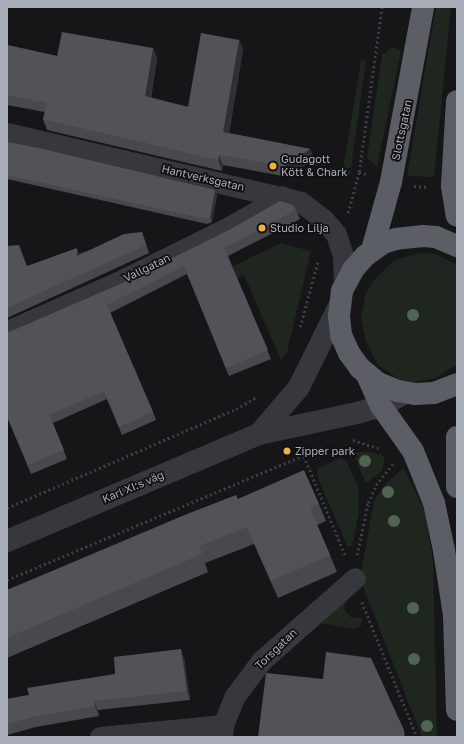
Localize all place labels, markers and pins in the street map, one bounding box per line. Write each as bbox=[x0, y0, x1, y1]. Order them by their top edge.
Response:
place label: Gudagott Kött & Chark bbox=[281, 153, 347, 179]
marker: Gudagott Kött & Chark bbox=[268, 161, 278, 171]
place label: Studio Lilja bbox=[270, 221, 329, 235]
marker: Studio Lilja bbox=[257, 223, 267, 233]
place label: Zipper park bbox=[295, 444, 355, 458]
marker: Zipper park bbox=[282, 446, 292, 456]

